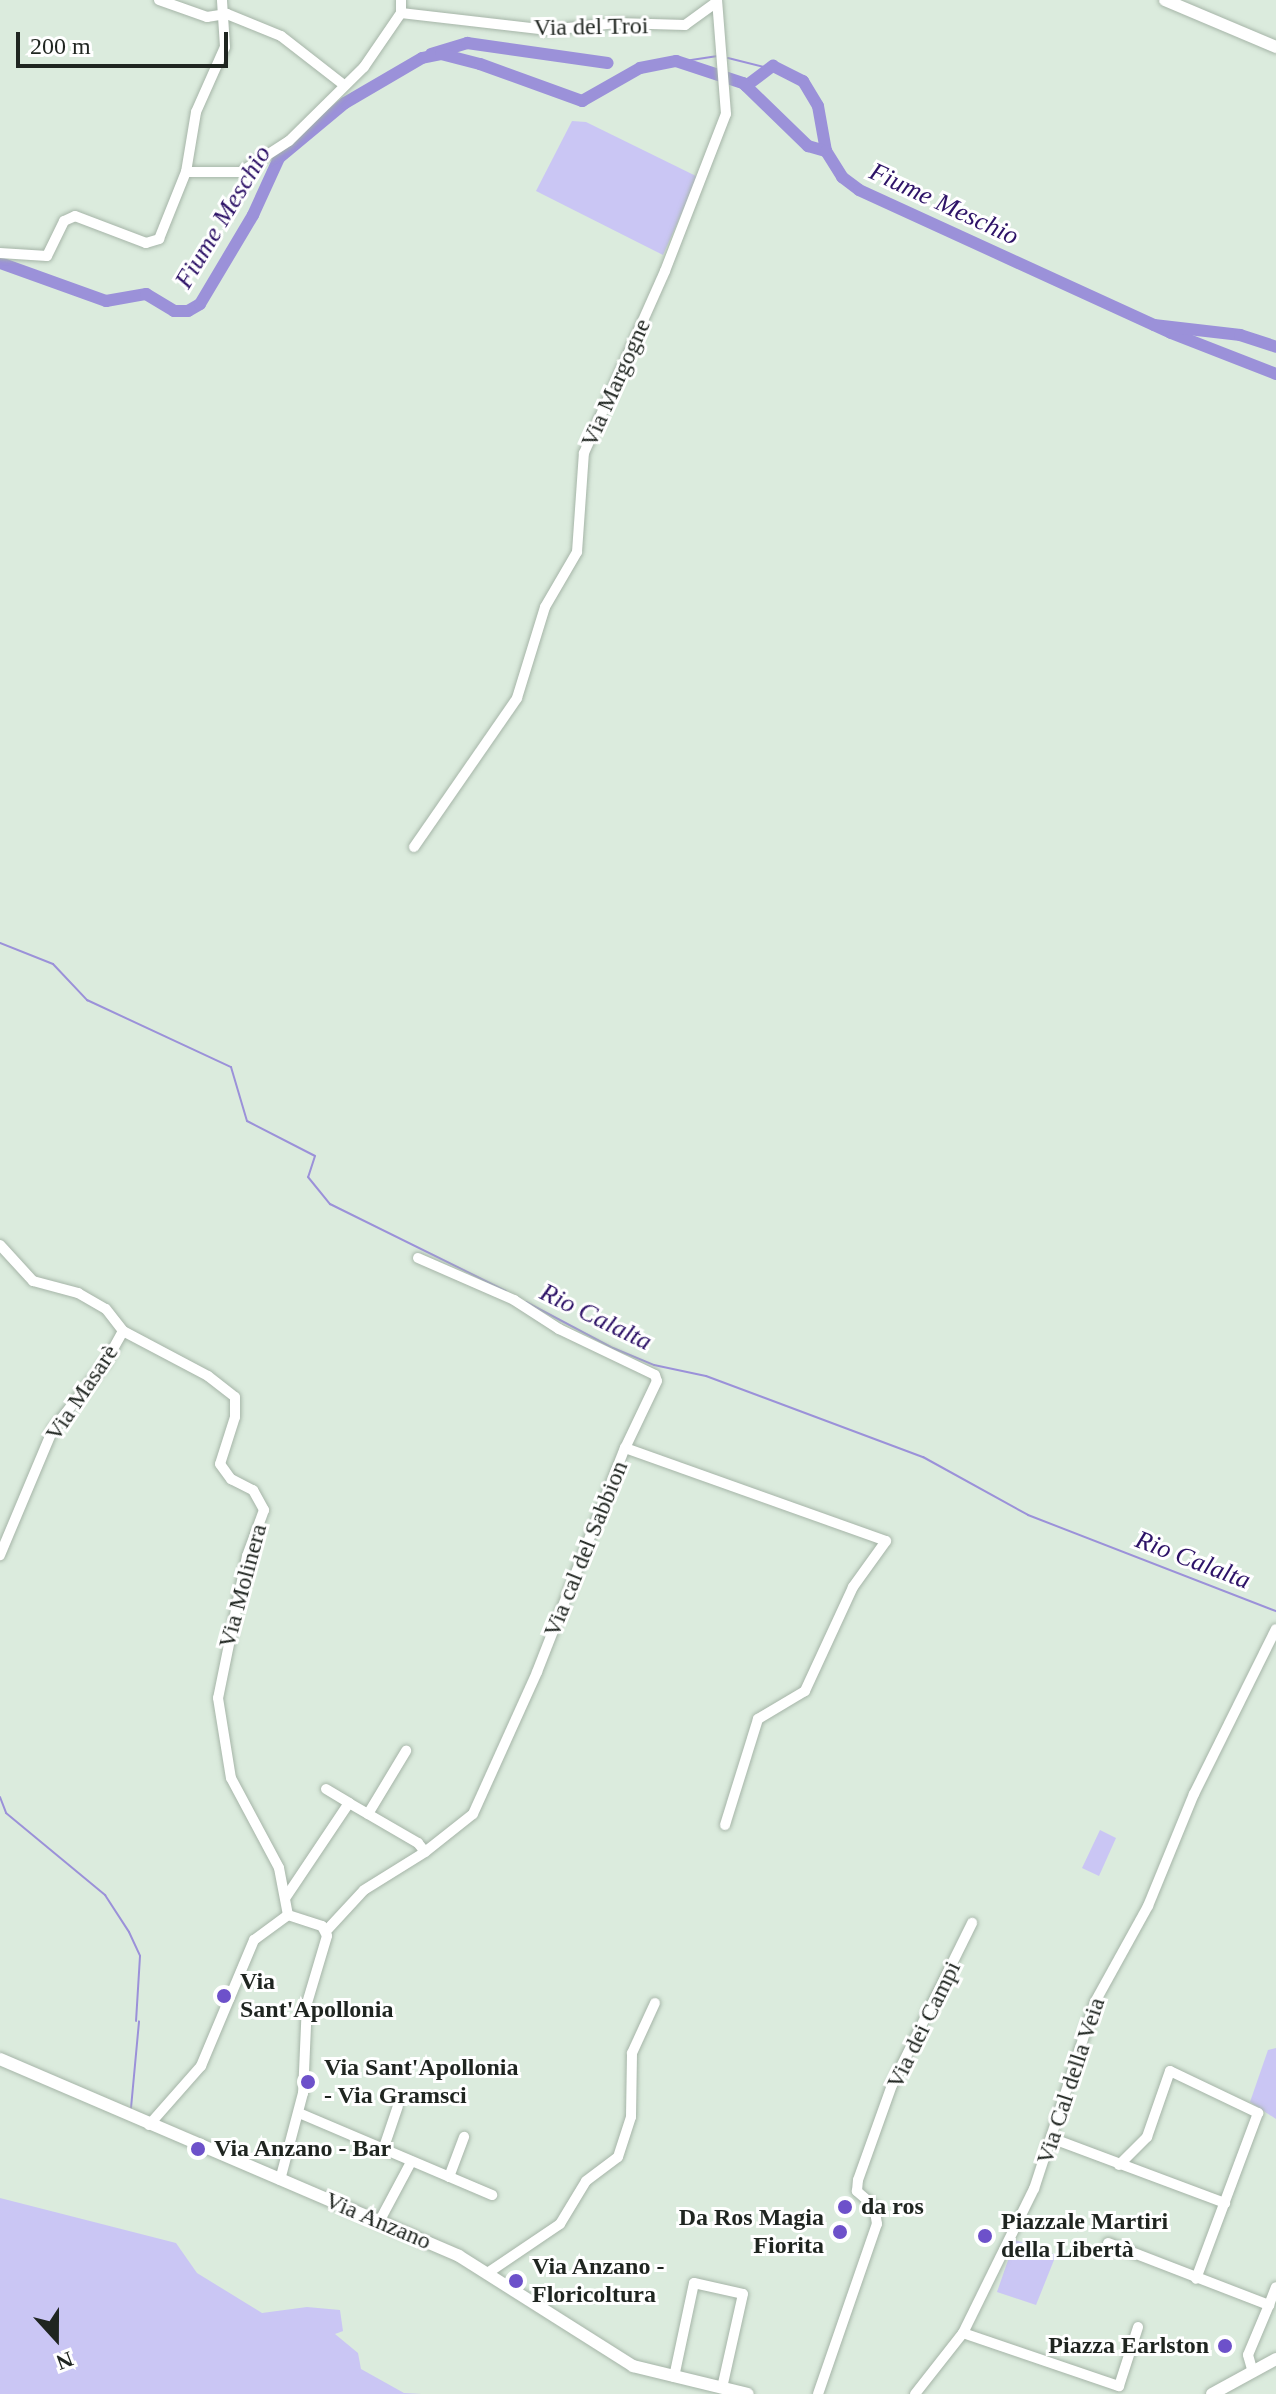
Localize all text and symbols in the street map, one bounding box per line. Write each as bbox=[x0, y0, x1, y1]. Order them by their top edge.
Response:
street label: Via del Troi bbox=[533, 12, 649, 42]
scale bar bbox=[20, 16, 232, 66]
text: 200 m bbox=[30, 33, 91, 59]
water label: Fiume Meschio bbox=[168, 140, 278, 294]
water label: Fiume Meschio bbox=[864, 156, 1024, 252]
street label: Via Margogne bbox=[575, 314, 657, 452]
water label: Rio Calalta bbox=[535, 1277, 657, 1357]
street label: Via Masarè bbox=[39, 1339, 125, 1447]
street label: Via cal del Sabbion bbox=[538, 1457, 634, 1641]
street label: Via Molinera bbox=[213, 1521, 273, 1651]
water label: Rio Calalta bbox=[1131, 1524, 1255, 1596]
street label: Via dei Campi bbox=[881, 1956, 967, 2094]
place label: Via Sant'Apollonia bbox=[240, 1968, 393, 2024]
marker: Via Sant'Apollonia bbox=[215, 1987, 233, 2005]
street label: Via Cal della Veia bbox=[1030, 1994, 1112, 2168]
place label: Via Sant'Apollonia - Via Gramsci bbox=[324, 2054, 518, 2110]
marker: Via Sant'Apollonia - Via Gramsci bbox=[299, 2073, 317, 2091]
place label: Via Anzano - Bar bbox=[214, 2135, 392, 2163]
marker: Via Anzano - Bar bbox=[189, 2140, 207, 2158]
street label: Via Anzano bbox=[320, 2186, 436, 2256]
place label: da ros bbox=[861, 2193, 924, 2221]
marker: da ros bbox=[836, 2198, 854, 2216]
place label: Da Ros Magia Fiorita bbox=[679, 2204, 824, 2260]
place label: Piazzale Martiri della Libertà bbox=[1001, 2208, 1168, 2264]
marker: Da Ros Magia Fiorita bbox=[831, 2223, 849, 2241]
marker: Piazzale Martiri della Libertà bbox=[976, 2227, 994, 2245]
place label: Via Anzano - Floricoltura bbox=[532, 2253, 666, 2309]
marker: Via Anzano - Floricoltura bbox=[507, 2272, 525, 2290]
north arrow bbox=[16, 2298, 96, 2378]
place label: Piazza Earlston bbox=[1048, 2332, 1209, 2360]
marker: Piazza Earlston bbox=[1216, 2337, 1234, 2355]
text: N bbox=[53, 2346, 77, 2375]

